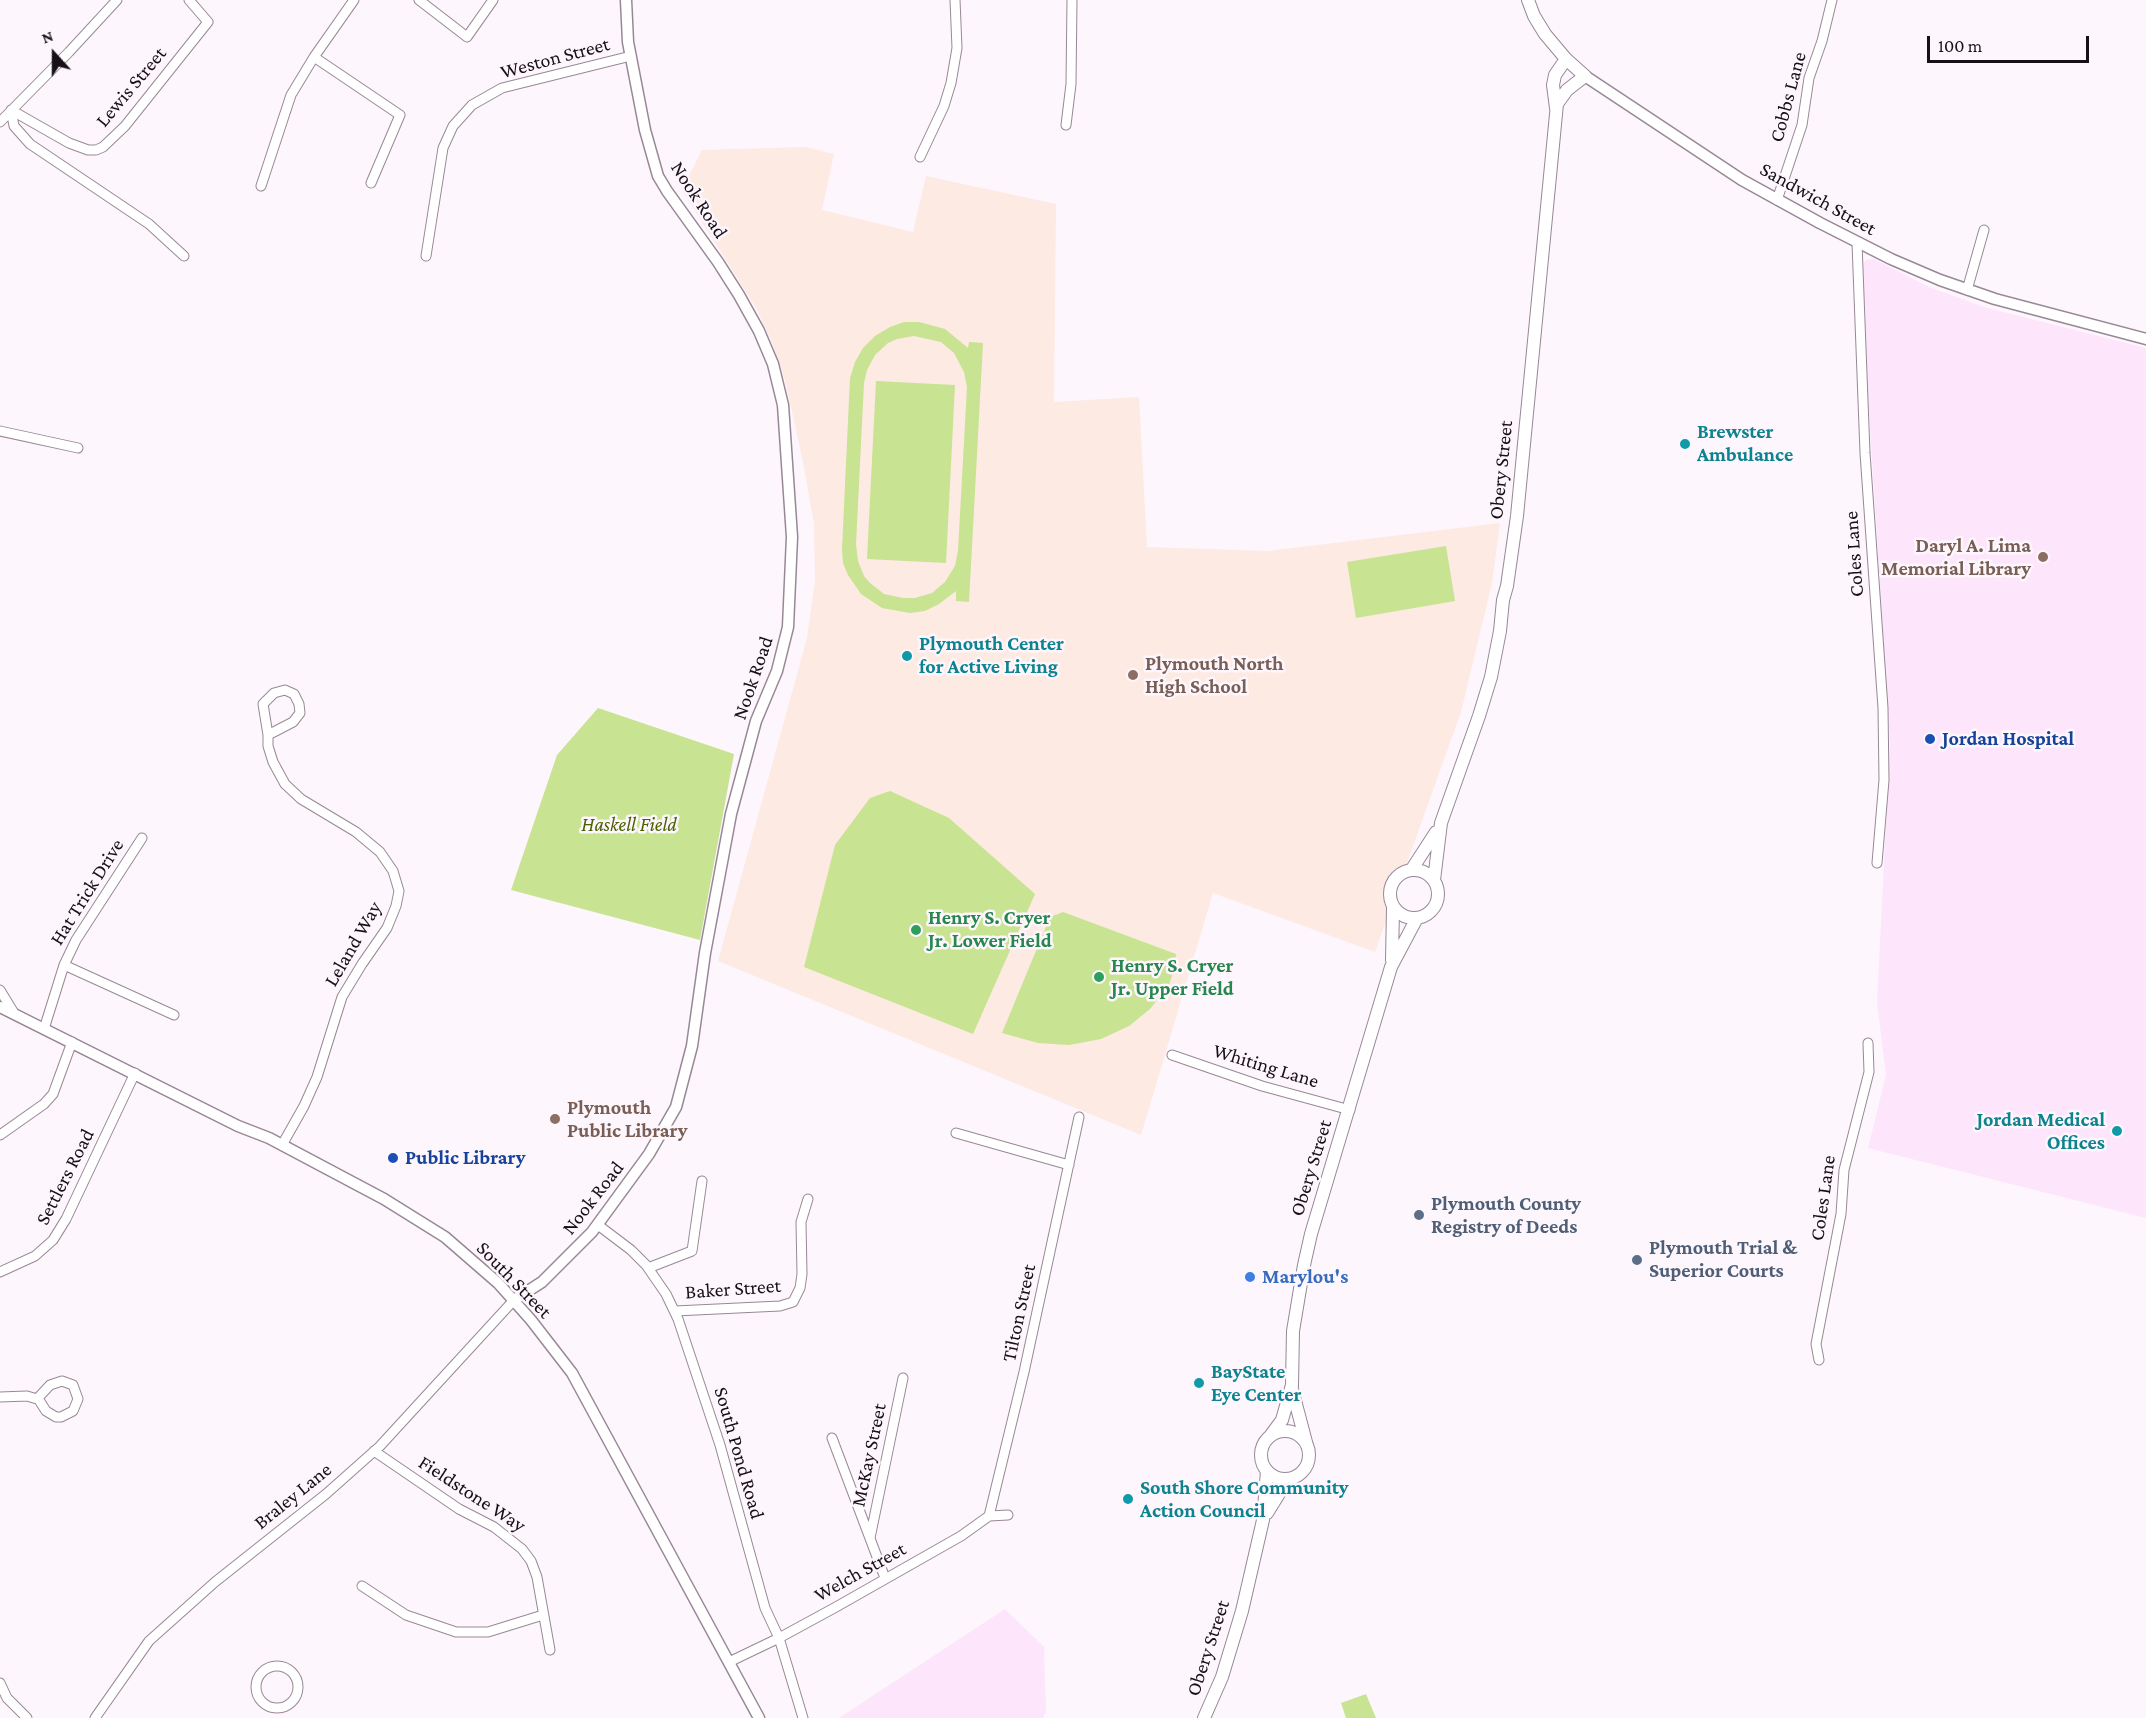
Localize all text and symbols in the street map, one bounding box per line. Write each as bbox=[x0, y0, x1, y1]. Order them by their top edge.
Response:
north arrow bbox=[24, 24, 84, 84]
scale bar bbox=[1930, 24, 2092, 62]
text: N bbox=[39, 27, 56, 47]
street label: Weston Street bbox=[498, 32, 612, 84]
text: 100 m bbox=[1938, 36, 1982, 56]
street label: Lewis Street bbox=[91, 42, 171, 132]
street label: Cobbs Lane bbox=[1764, 49, 1812, 145]
street label: Nook Road bbox=[665, 157, 733, 243]
street label: Sandwich Street bbox=[1756, 157, 1880, 241]
street label: Obery Street bbox=[1484, 419, 1518, 521]
place label: Brewster Ambulance bbox=[1697, 420, 1793, 467]
marker: Brewster Ambulance bbox=[1678, 437, 1692, 451]
street label: Coles Lane bbox=[1839, 510, 1869, 598]
place label: Daryl A. Lima Memorial Library bbox=[1881, 534, 2031, 581]
marker: Daryl A. Lima Memorial Library bbox=[2036, 550, 2050, 564]
place label: Plymouth Center for Active Living bbox=[919, 632, 1064, 679]
street label: Nook Road bbox=[728, 633, 778, 723]
marker: Plymouth Center for Active Living bbox=[900, 649, 914, 663]
place label: Plymouth North High School bbox=[1145, 652, 1284, 699]
marker: Plymouth North High School bbox=[1126, 668, 1140, 682]
place label: Jordan Hospital bbox=[1942, 727, 2074, 751]
marker: Jordan Hospital bbox=[1923, 732, 1937, 746]
park label: Haskell Field bbox=[581, 813, 677, 837]
street label: Hat Trick Drive bbox=[45, 834, 129, 950]
street label: Leland Way bbox=[319, 897, 387, 991]
place label: Henry S. Cryer Jr. Lower Field bbox=[928, 906, 1052, 953]
marker: Henry S. Cryer Jr. Lower Field bbox=[909, 923, 923, 937]
place label: Henry S. Cryer Jr. Upper Field bbox=[1111, 954, 1234, 1001]
marker: Henry S. Cryer Jr. Upper Field bbox=[1092, 970, 1106, 984]
street label: Whiting Lane bbox=[1210, 1039, 1322, 1093]
place label: Plymouth Public Library bbox=[567, 1096, 687, 1143]
place label: Jordan Medical Offices bbox=[1977, 1108, 2105, 1155]
marker: Plymouth Public Library bbox=[548, 1112, 562, 1126]
street label: Obery Street bbox=[1285, 1117, 1337, 1219]
marker: Jordan Medical Offices bbox=[2110, 1124, 2124, 1138]
street label: Settlers Road bbox=[31, 1125, 99, 1229]
place label: Public Library bbox=[405, 1146, 525, 1170]
marker: Public Library bbox=[386, 1151, 400, 1165]
street label: Coles Lane bbox=[1805, 1154, 1841, 1242]
street label: Nook Road bbox=[557, 1156, 629, 1240]
place label: Plymouth County Registry of Deeds bbox=[1431, 1192, 1581, 1239]
marker: Plymouth County Registry of Deeds bbox=[1412, 1208, 1426, 1222]
street label: South Street bbox=[471, 1236, 557, 1324]
place label: Plymouth Trial & Superior Courts bbox=[1649, 1236, 1797, 1283]
marker: Plymouth Trial & Superior Courts bbox=[1630, 1253, 1644, 1267]
street label: Tilton Street bbox=[997, 1262, 1041, 1364]
place label: Marylou's bbox=[1262, 1265, 1348, 1289]
marker: Marylou's bbox=[1243, 1270, 1257, 1284]
street label: Baker Street bbox=[684, 1274, 782, 1304]
place label: BayState Eye Center bbox=[1211, 1360, 1302, 1407]
marker: BayState Eye Center bbox=[1192, 1376, 1206, 1390]
street label: South Pond Road bbox=[709, 1384, 769, 1522]
street label: McKay Street bbox=[846, 1401, 892, 1509]
street label: Fieldstone Way bbox=[414, 1450, 530, 1538]
street label: Braley Lane bbox=[249, 1458, 337, 1534]
place label: South Shore Community Action Council bbox=[1140, 1476, 1348, 1523]
marker: South Shore Community Action Council bbox=[1121, 1492, 1135, 1506]
street label: Welch Street bbox=[810, 1537, 910, 1607]
street label: Obery Street bbox=[1181, 1597, 1235, 1699]

